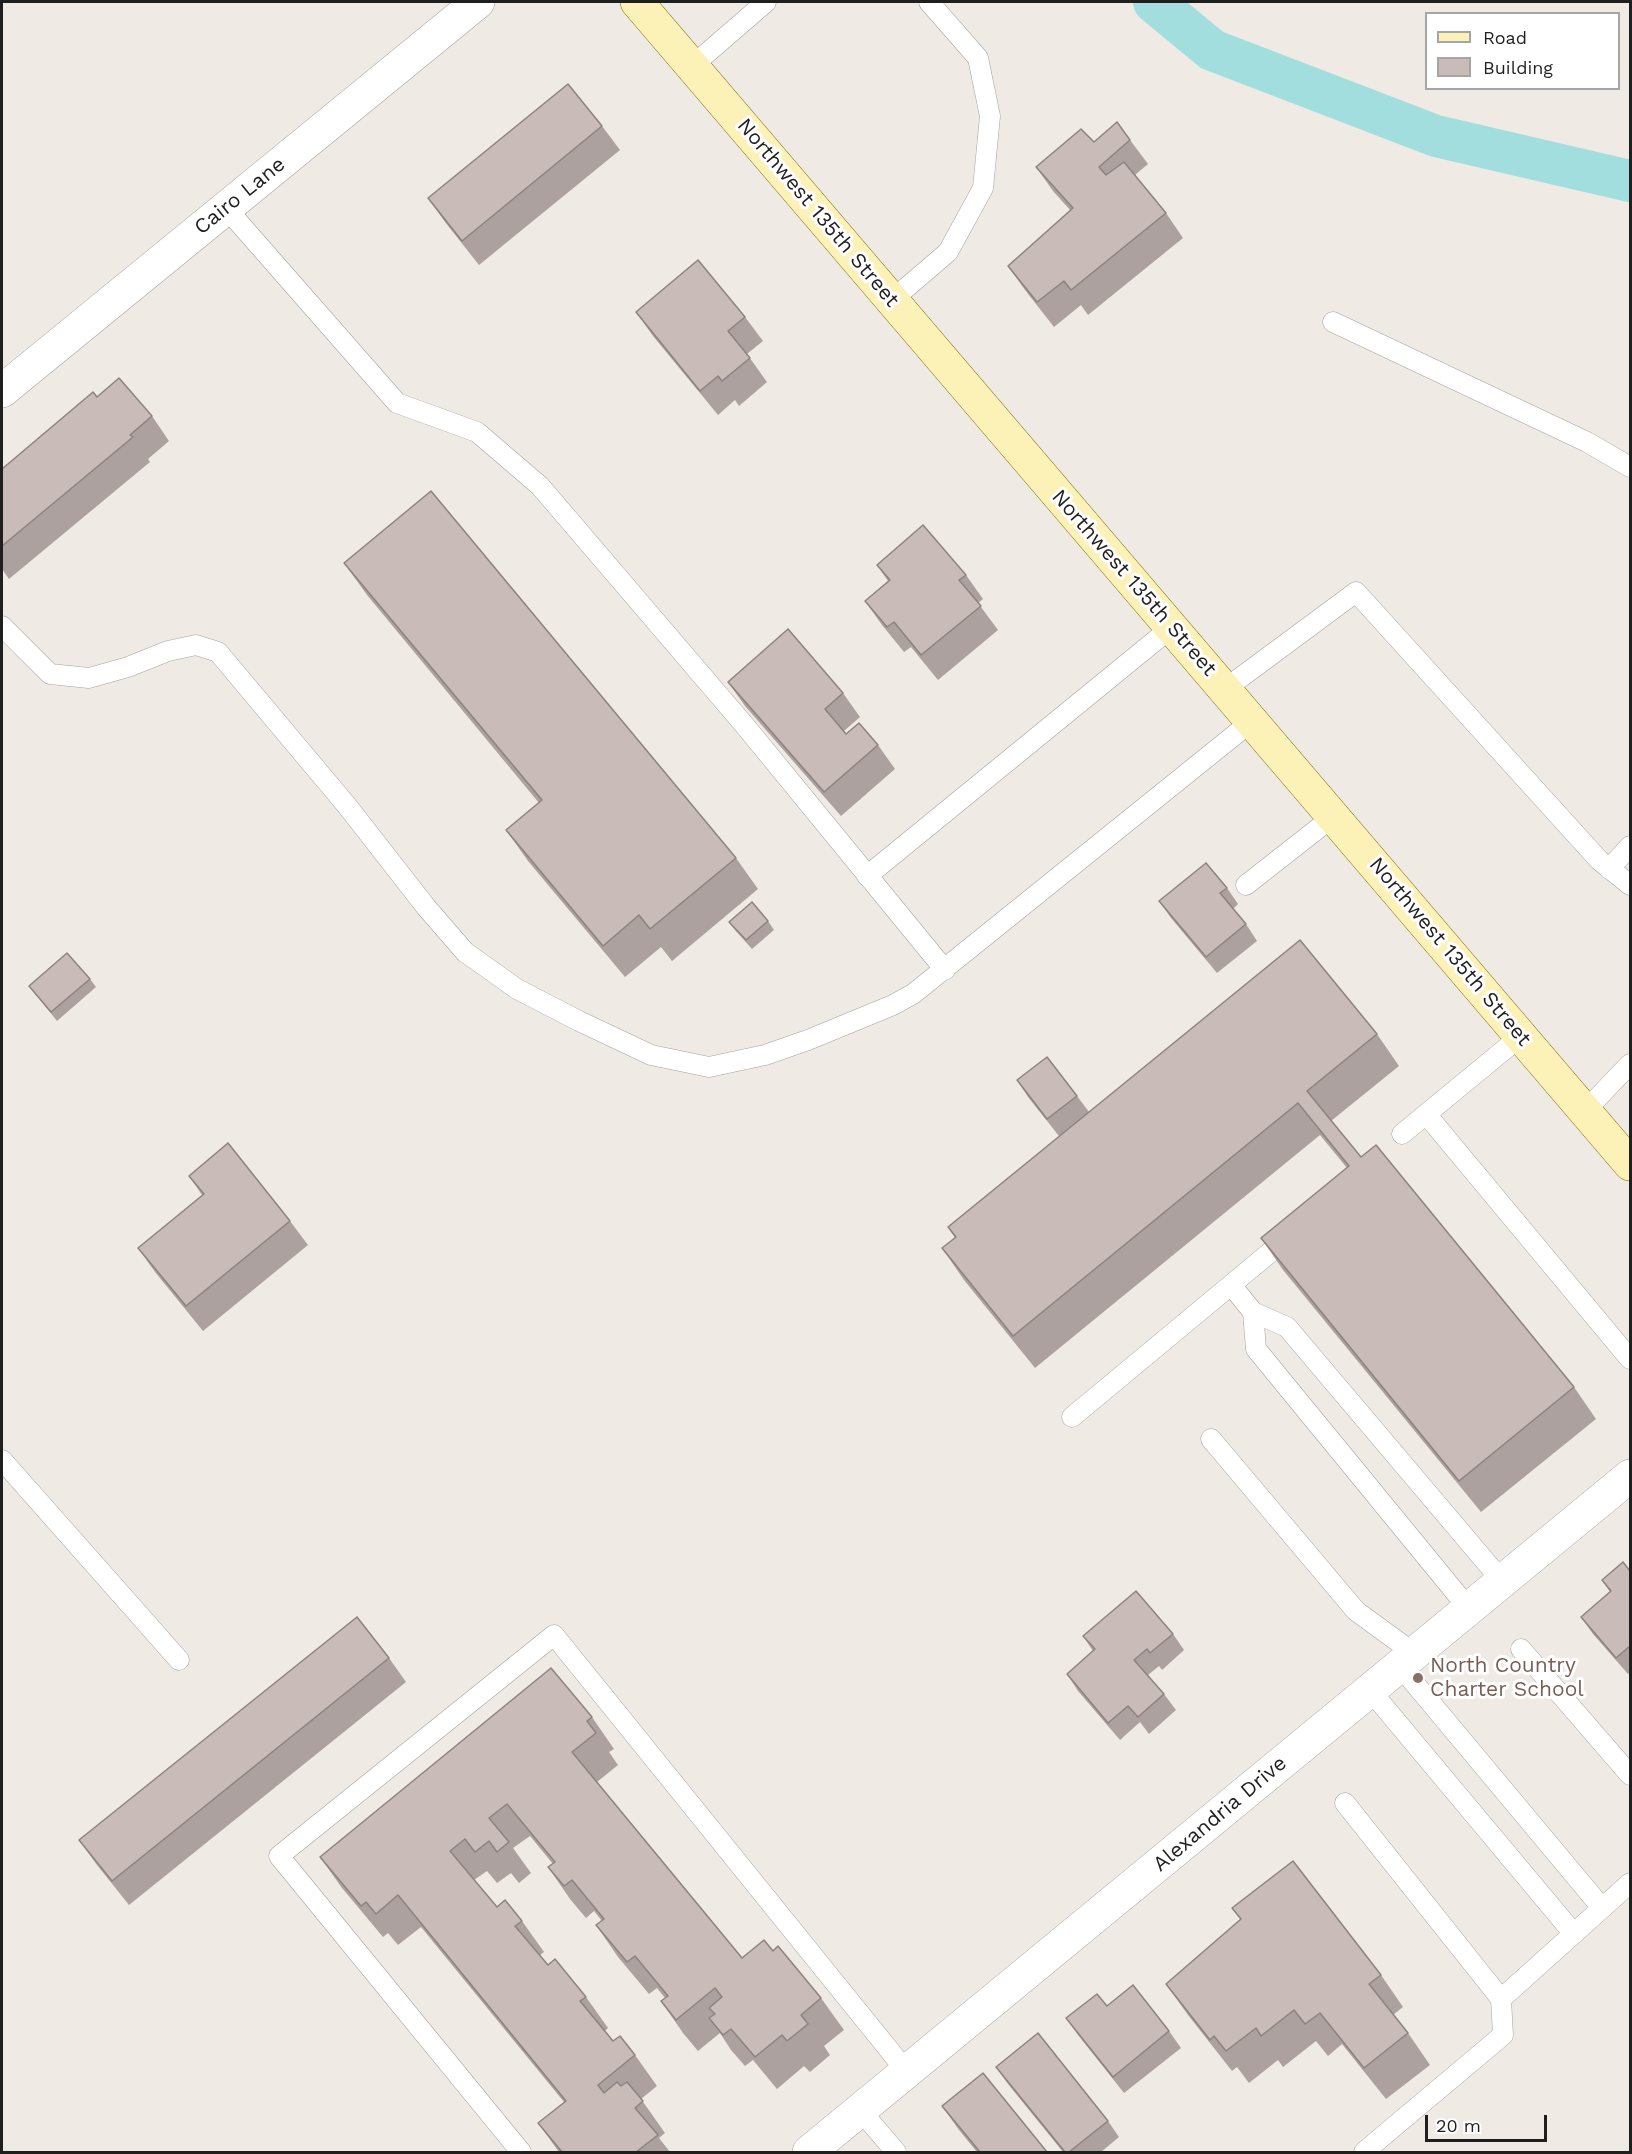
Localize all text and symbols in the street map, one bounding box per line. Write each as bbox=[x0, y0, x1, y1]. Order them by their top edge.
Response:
legend bbox=[1425, 12, 1620, 90]
text: Road bbox=[1483, 27, 1527, 48]
text: Building bbox=[1483, 57, 1553, 78]
street label: Northwest 135th Street bbox=[732, 114, 904, 312]
street label: Cairo Lane bbox=[190, 152, 290, 240]
street label: Northwest 135th Street bbox=[1046, 485, 1222, 681]
street label: Northwest 135th Street bbox=[1364, 853, 1536, 1051]
place label: North Country Charter School bbox=[1430, 1653, 1584, 1703]
marker: North Country Charter School bbox=[1411, 1671, 1425, 1685]
street label: Alexandria Drive bbox=[1148, 1751, 1292, 1877]
scale bar bbox=[1428, 2103, 1550, 2141]
text: 20 m bbox=[1436, 2115, 1481, 2136]

